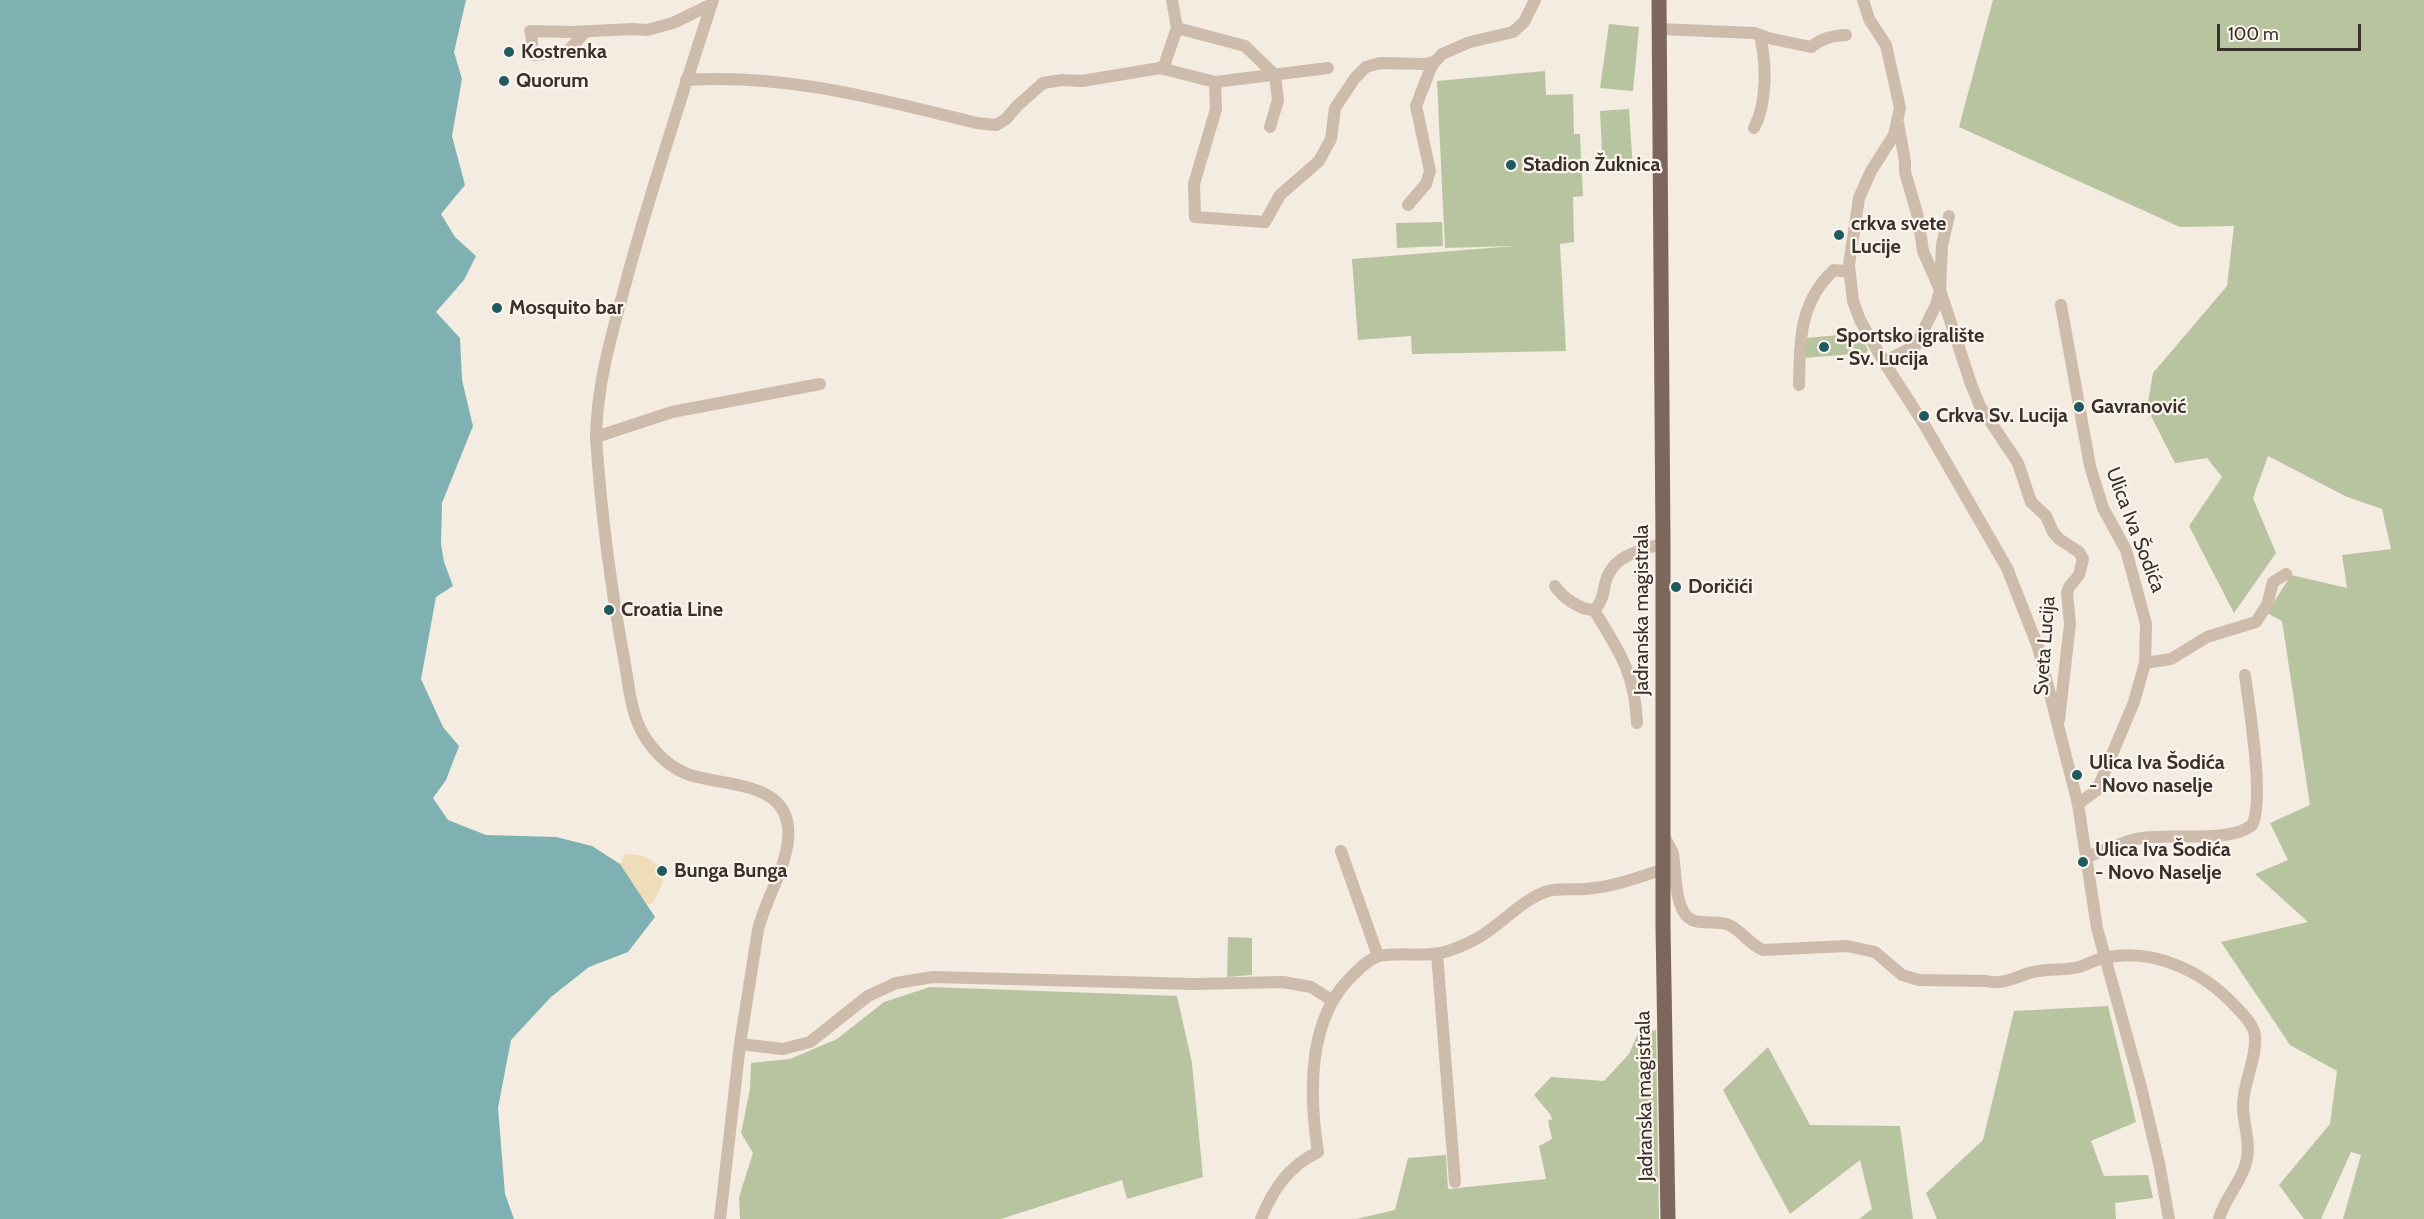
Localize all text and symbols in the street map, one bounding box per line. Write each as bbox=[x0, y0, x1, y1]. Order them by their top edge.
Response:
scale bar bbox=[2220, 12, 2364, 50]
text: 100 m bbox=[2228, 23, 2279, 45]
place label: Kostrenka bbox=[521, 40, 607, 64]
marker: Kostrenka bbox=[502, 45, 516, 59]
place label: Quorum bbox=[516, 69, 589, 93]
marker: Quorum bbox=[497, 74, 511, 88]
place label: Stadion Žuknica bbox=[1523, 153, 1660, 177]
marker: Stadion Žuknica bbox=[1504, 158, 1518, 172]
place label: crkva svete Lucije bbox=[1851, 212, 1946, 259]
marker: crkva svete Lucije bbox=[1832, 228, 1846, 242]
place label: Mosquito bar bbox=[509, 296, 623, 320]
marker: Mosquito bar bbox=[490, 301, 504, 315]
place label: Sportsko igralište - Sv. Lucija bbox=[1836, 324, 1984, 371]
marker: Sportsko igralište - Sv. Lucija bbox=[1817, 340, 1831, 354]
place label: Gavranović bbox=[2091, 395, 2186, 419]
marker: Gavranović bbox=[2072, 400, 2086, 414]
place label: Crkva Sv. Lucija bbox=[1936, 404, 2068, 428]
marker: Crkva Sv. Lucija bbox=[1917, 409, 1931, 423]
street label: Ulica Iva Šodića bbox=[2100, 464, 2170, 596]
street label: Jadranska magistrala bbox=[1630, 525, 1654, 695]
place label: Doričići bbox=[1688, 575, 1753, 599]
marker: Doričići bbox=[1669, 580, 1683, 594]
street label: Sveta Lucija bbox=[2030, 595, 2060, 697]
place label: Croatia Line bbox=[621, 598, 723, 622]
marker: Croatia Line bbox=[602, 603, 616, 617]
place label: Ulica Iva Šodića - Novo naselje bbox=[2089, 751, 2225, 798]
marker: Ulica Iva Šodića - Novo naselje bbox=[2070, 768, 2084, 782]
place label: Ulica Iva Šodića - Novo Naselje bbox=[2095, 838, 2231, 885]
marker: Ulica Iva Šodića - Novo Naselje bbox=[2076, 855, 2090, 869]
place label: Bunga Bunga bbox=[674, 859, 787, 883]
marker: Bunga Bunga bbox=[655, 864, 669, 878]
street label: Jadranska magistrala bbox=[1632, 1010, 1658, 1182]

